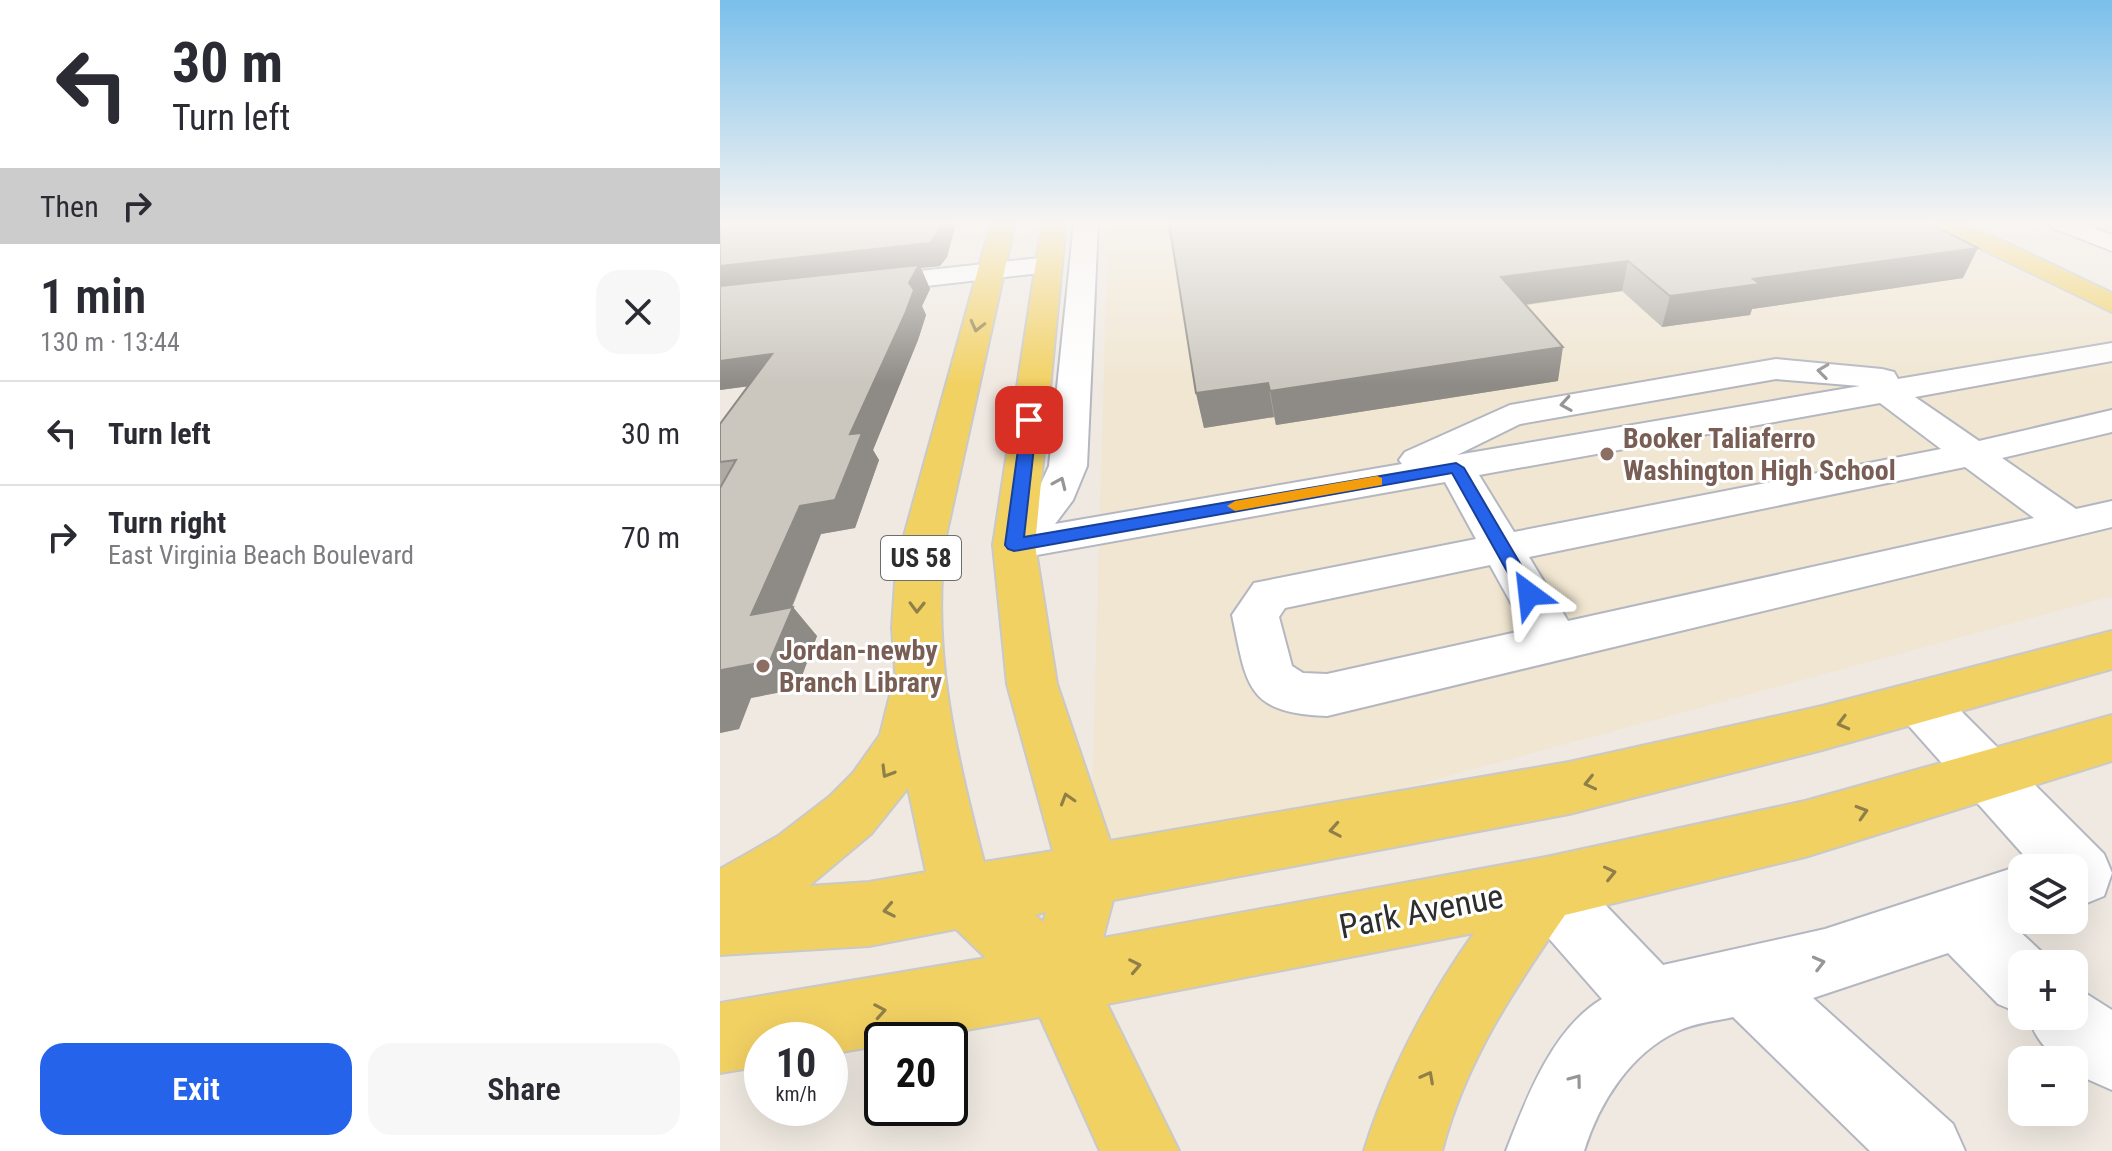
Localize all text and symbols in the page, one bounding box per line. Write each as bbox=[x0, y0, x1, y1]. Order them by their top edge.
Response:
text: 30 m bbox=[172, 30, 283, 96]
icon: left bbox=[40, 32, 144, 136]
text: Turn left bbox=[172, 97, 290, 139]
icon: right bbox=[115, 184, 159, 228]
text: Then bbox=[40, 189, 99, 224]
text: 1 min bbox=[40, 268, 146, 325]
button: close bbox=[596, 270, 680, 354]
one-way arrow bbox=[969, 319, 986, 332]
text: 130 m · 13:44 bbox=[40, 327, 180, 357]
one-way arrow bbox=[1816, 363, 1830, 380]
pin bbox=[995, 386, 1063, 454]
one-way arrow bbox=[1559, 394, 1573, 411]
icon: arrive bbox=[1007, 398, 1051, 442]
icon: left bbox=[40, 411, 84, 455]
text: Turn left bbox=[108, 416, 211, 451]
text: 30 m bbox=[621, 416, 680, 451]
place label: Booker Taliaferro Washington High School bbox=[1623, 422, 1896, 487]
marker: Booker Taliaferro Washington High School bbox=[1598, 445, 1616, 463]
one-way arrow bbox=[1051, 476, 1067, 491]
text: Turn right bbox=[108, 505, 226, 540]
icon: right bbox=[40, 515, 84, 559]
text: 70 m bbox=[621, 520, 680, 555]
road number: US 58 bbox=[881, 536, 961, 580]
text: East Virginia Beach Boulevard bbox=[108, 540, 414, 570]
position arrow bbox=[1487, 552, 1571, 636]
one-way arrow bbox=[908, 601, 925, 614]
place label: Jordan-newby Branch Library bbox=[779, 634, 943, 699]
marker: Jordan-newby Branch Library bbox=[754, 657, 772, 675]
one-way arrow bbox=[1837, 713, 1851, 730]
one-way arrow bbox=[881, 763, 897, 778]
one-way arrow bbox=[1584, 774, 1598, 791]
one-way arrow bbox=[1060, 793, 1076, 807]
one-way arrow bbox=[1855, 805, 1869, 821]
one-way arrow bbox=[1328, 820, 1341, 837]
map controls bbox=[2008, 854, 2088, 1126]
button: layers bbox=[2008, 854, 2088, 934]
one-way arrow bbox=[1602, 865, 1616, 882]
street label: Park Avenue bbox=[1336, 875, 1506, 947]
one-way arrow bbox=[882, 900, 896, 917]
button: + bbox=[2008, 950, 2088, 1030]
one-way arrow bbox=[1811, 955, 1825, 972]
one-way arrow bbox=[1127, 958, 1141, 975]
one-way arrow bbox=[873, 1003, 887, 1020]
speed limit sign: 20 bbox=[864, 1022, 968, 1126]
text: 10 bbox=[776, 1040, 816, 1087]
button: Exit bbox=[40, 1043, 352, 1135]
button: Share bbox=[368, 1043, 680, 1135]
button: − bbox=[2008, 1046, 2088, 1126]
one-way arrow bbox=[1418, 1071, 1433, 1086]
one-way arrow bbox=[1567, 1075, 1581, 1089]
text: km/h bbox=[775, 1082, 817, 1106]

